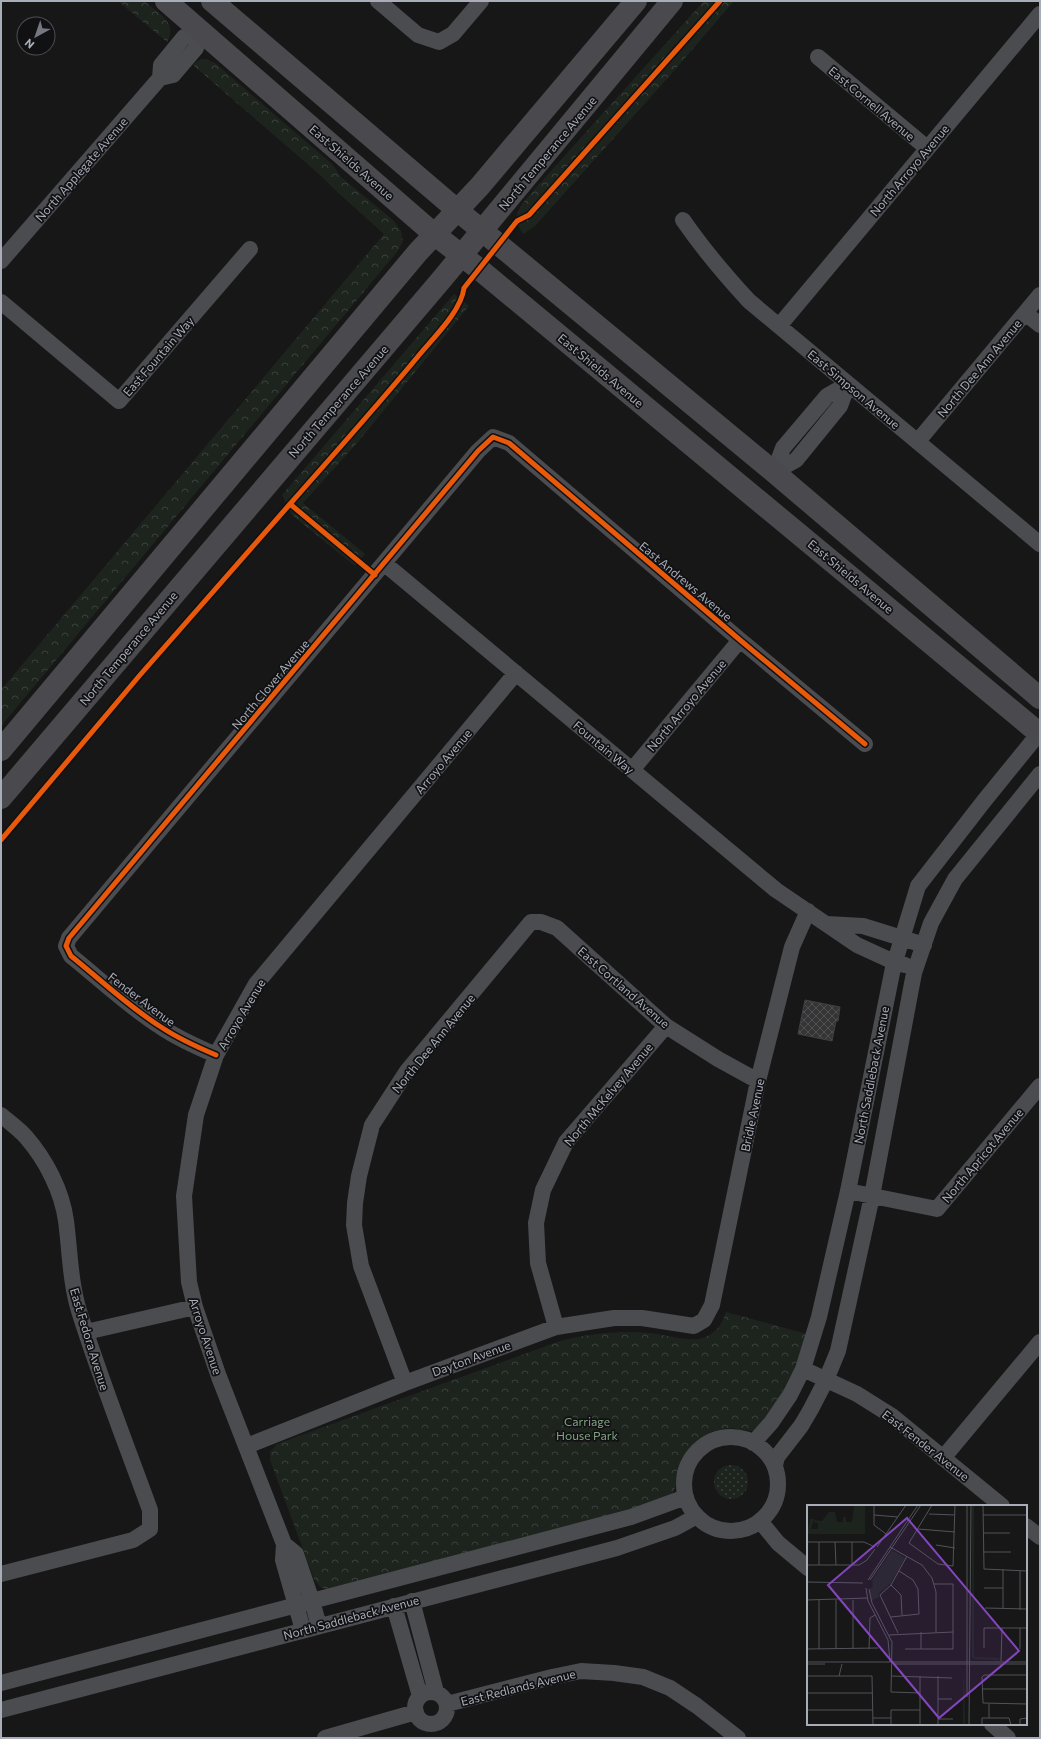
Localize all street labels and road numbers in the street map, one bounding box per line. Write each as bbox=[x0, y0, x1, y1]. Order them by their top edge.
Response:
street label: East Cornell Avenue bbox=[826, 63, 918, 143]
street label: North Temperance Avenue bbox=[495, 93, 599, 213]
street label: North Applegate Avenue bbox=[32, 114, 130, 224]
street label: North Arroyo Avenue bbox=[867, 121, 951, 219]
street label: East Shields Avenue bbox=[307, 122, 397, 202]
street label: East Fountain Way bbox=[120, 313, 196, 399]
street label: North Dee Ann Avenue bbox=[934, 316, 1024, 420]
street label: East Shields Avenue bbox=[555, 330, 647, 410]
street label: North Temperance Avenue bbox=[285, 342, 391, 460]
street label: East Simpson Avenue bbox=[805, 347, 903, 431]
street label: East Shields Avenue bbox=[805, 536, 897, 616]
street label: East Andrews Avenue bbox=[637, 538, 735, 624]
street label: North Temperance Avenue bbox=[76, 588, 180, 708]
street label: North Clover Avenue bbox=[228, 636, 312, 732]
street label: North Arroyo Avenue bbox=[644, 656, 728, 754]
street label: Fountain Way bbox=[571, 718, 637, 776]
street label: Arroyo Avenue bbox=[412, 726, 474, 796]
street label: East Cortland Avenue bbox=[575, 943, 673, 1031]
street label: Fender Avenue bbox=[106, 969, 178, 1029]
street label: Arroyo Avenue bbox=[214, 976, 268, 1052]
street label: North Dee Ann Avenue bbox=[389, 991, 477, 1095]
street label: North Saddleback Avenue bbox=[851, 1005, 891, 1145]
street label: North McKelvey Avenue bbox=[561, 1040, 655, 1148]
street label: Bridle Avenue bbox=[737, 1077, 767, 1153]
street label: North Apricot Avenue bbox=[939, 1105, 1025, 1205]
street label: East Fedora Avenue bbox=[68, 1286, 112, 1392]
street label: Arroyo Avenue bbox=[187, 1296, 225, 1376]
street label: Dayton Avenue bbox=[430, 1337, 512, 1379]
street label: East Fender Avenue bbox=[880, 1407, 972, 1483]
street label: North Saddleback Avenue bbox=[282, 1592, 420, 1642]
street label: East Redlands Avenue bbox=[459, 1666, 577, 1708]

